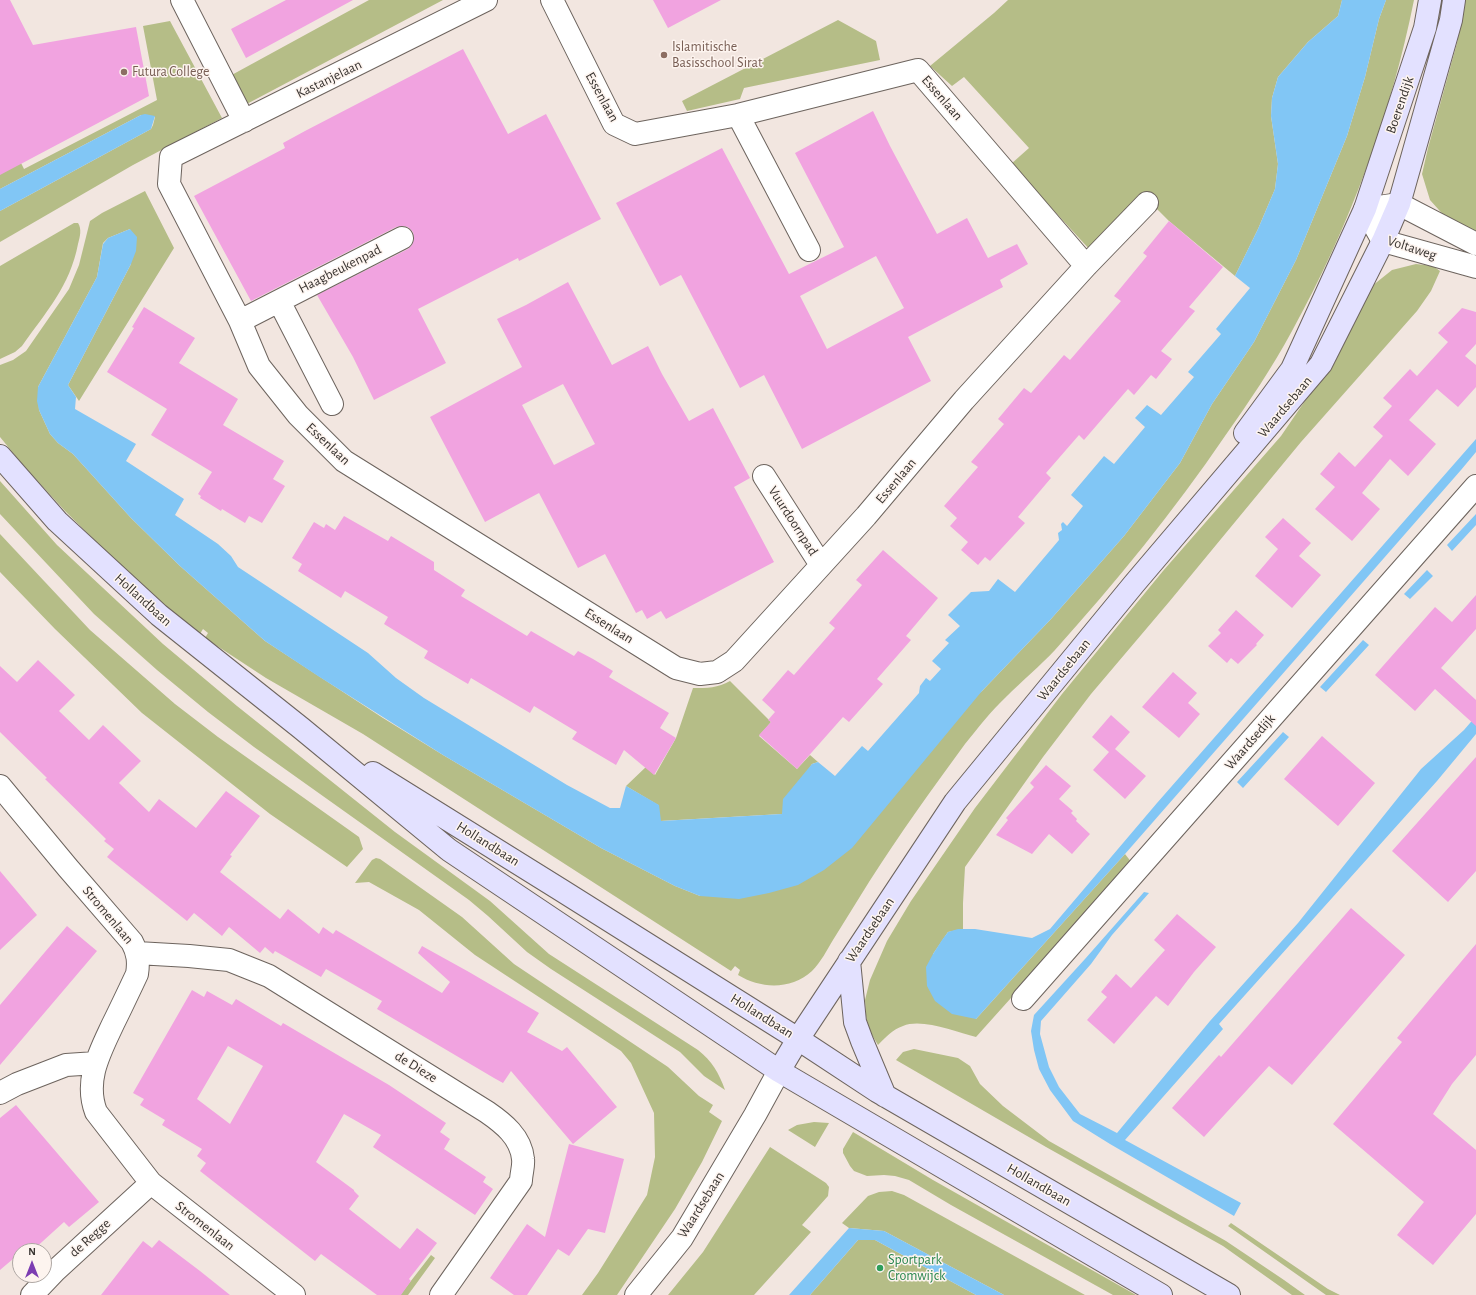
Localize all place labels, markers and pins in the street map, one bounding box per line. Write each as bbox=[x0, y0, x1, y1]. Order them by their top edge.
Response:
place label: Islamitische Basisschool Sirat bbox=[672, 39, 762, 72]
marker: Islamitische Basisschool Sirat bbox=[659, 50, 669, 60]
place label: Futura College bbox=[132, 64, 210, 80]
marker: Futura College bbox=[119, 67, 129, 77]
place label: Sportpark Cromwijck bbox=[888, 1252, 945, 1284]
marker: Sportpark Cromwijck bbox=[875, 1263, 885, 1273]

